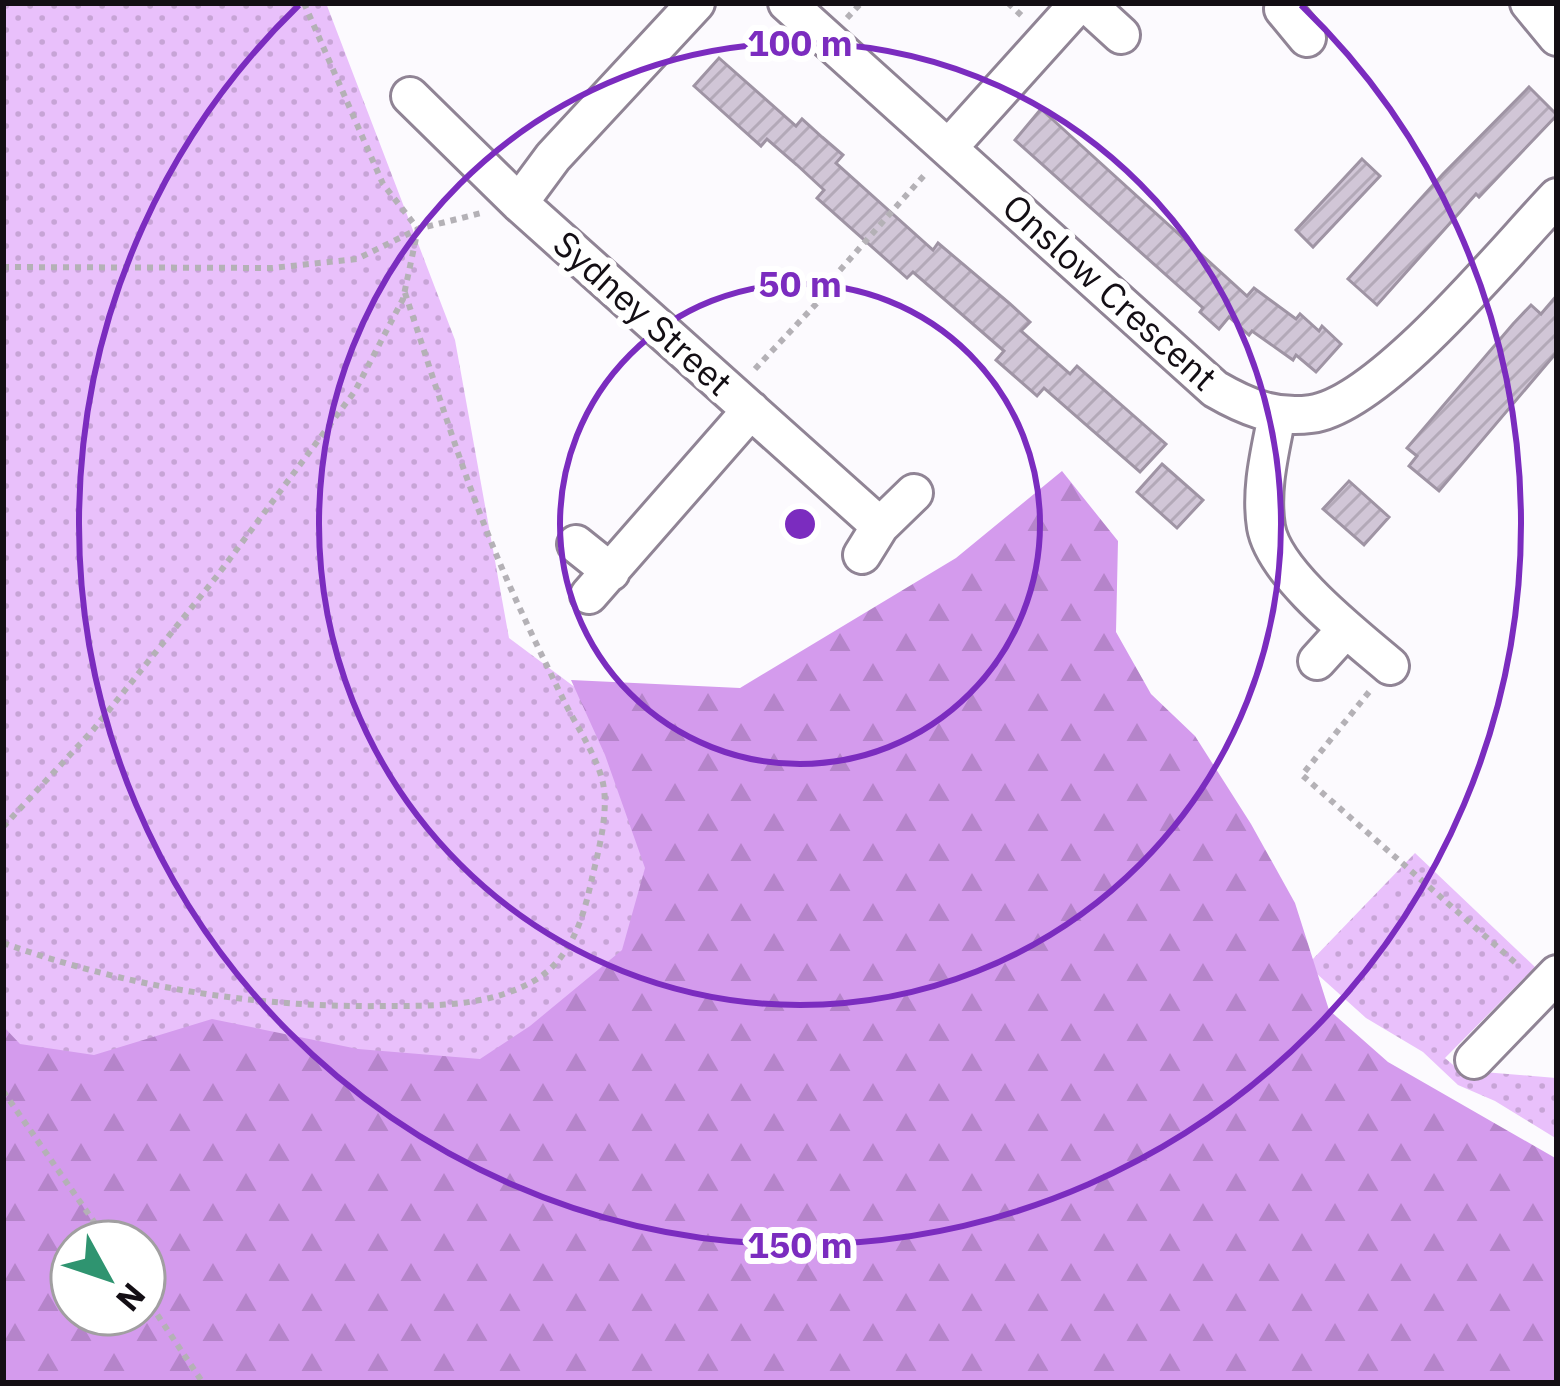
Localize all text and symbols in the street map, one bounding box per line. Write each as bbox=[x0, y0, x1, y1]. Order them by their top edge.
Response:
text: 100 m bbox=[747, 19, 853, 66]
street label: Onslow Crescent bbox=[993, 183, 1227, 400]
street label: Sydney Street bbox=[544, 220, 743, 405]
text: 50 m bbox=[758, 260, 842, 307]
centre of rings bbox=[779, 503, 821, 545]
north arrow bbox=[48, 1218, 168, 1338]
text: 150 m bbox=[747, 1221, 853, 1268]
text: N bbox=[107, 1275, 156, 1321]

